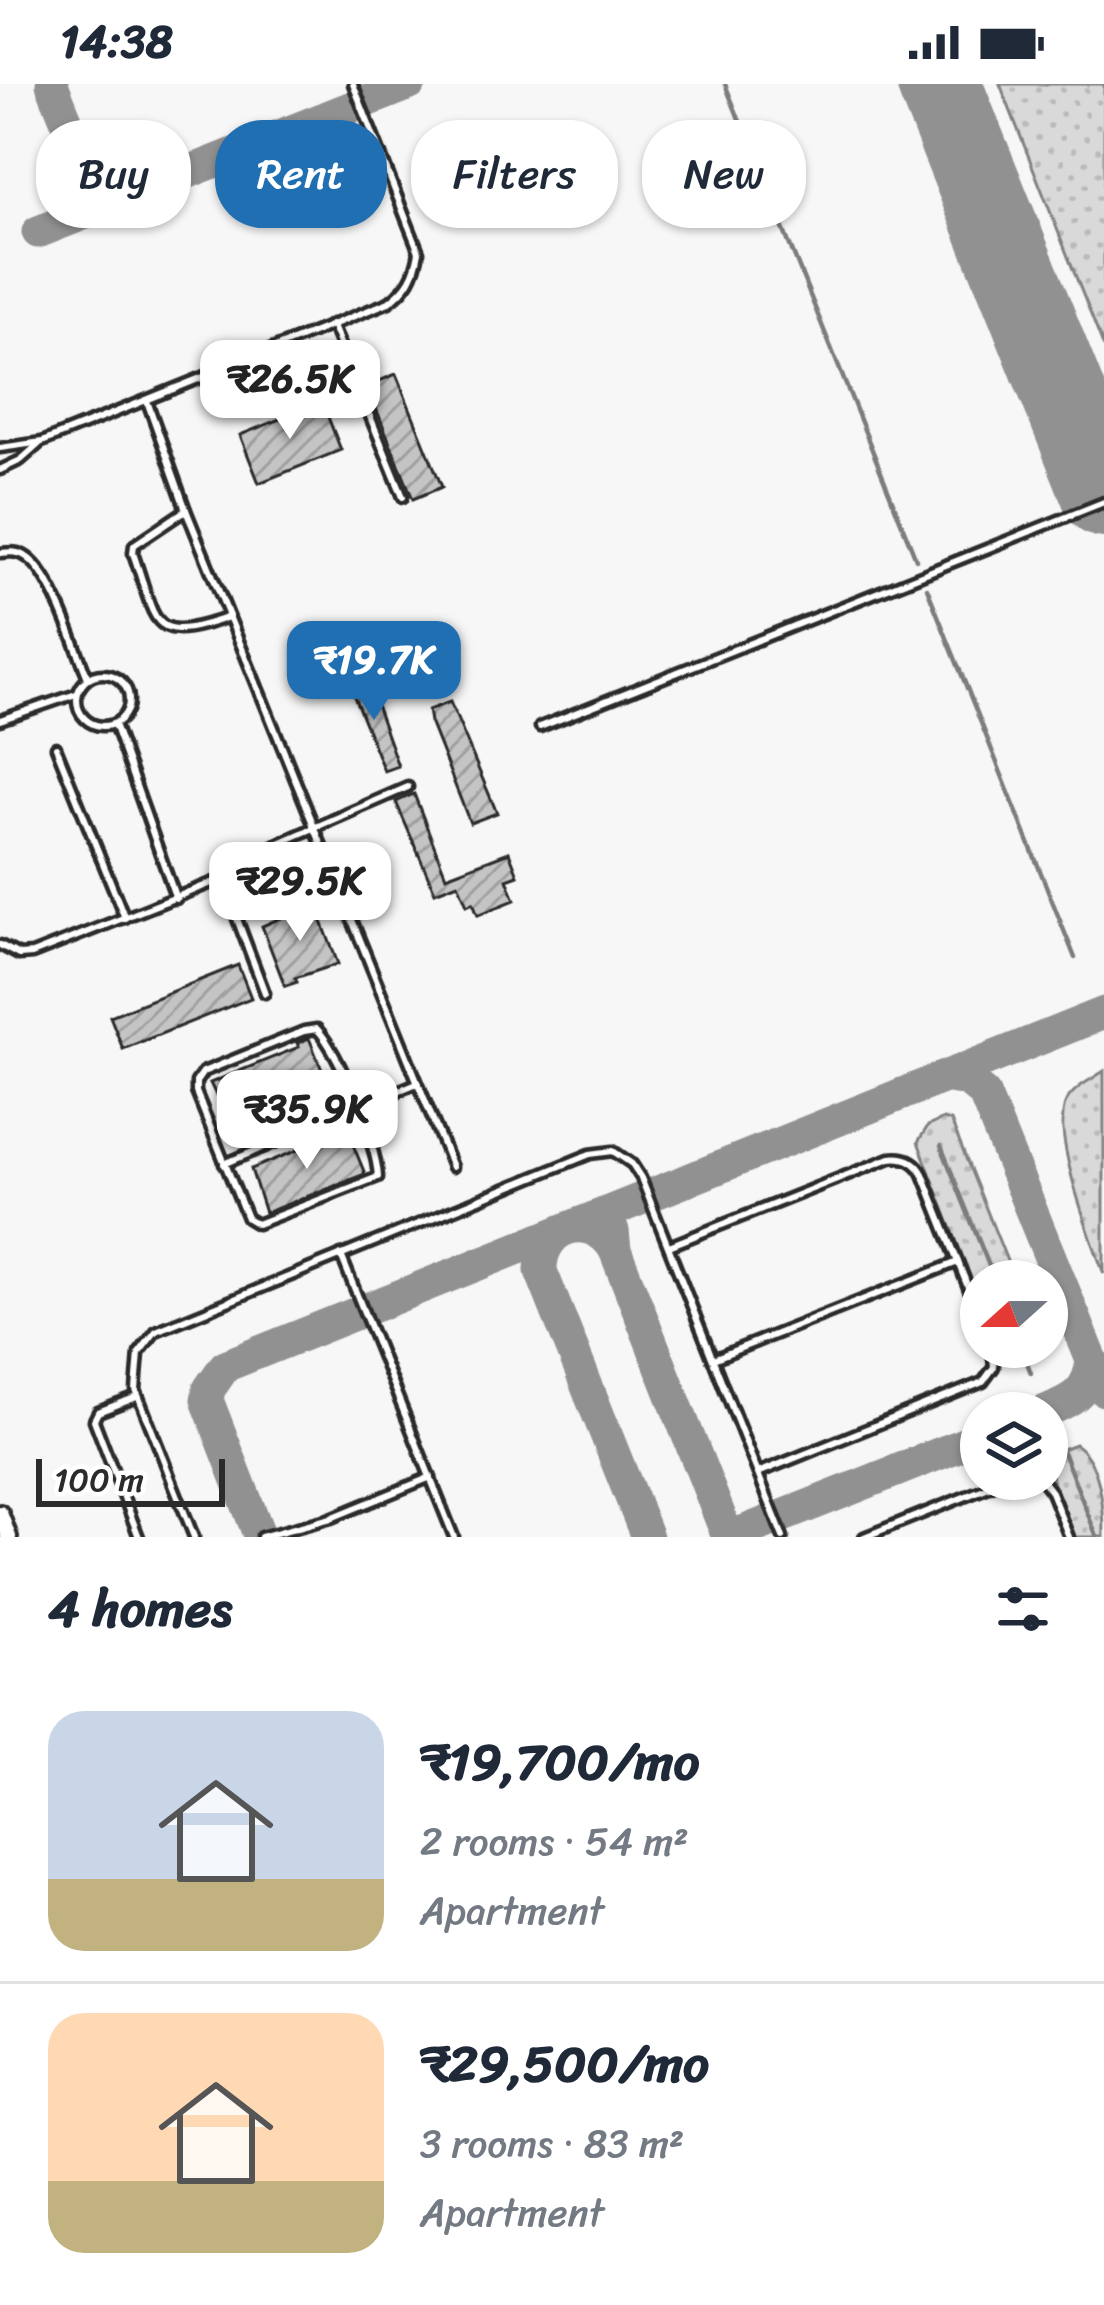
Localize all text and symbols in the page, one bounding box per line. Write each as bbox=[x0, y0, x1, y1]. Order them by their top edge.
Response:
text: 14:38 bbox=[60, 2, 173, 82]
chip: Buy bbox=[36, 120, 191, 228]
chip: Rent bbox=[215, 120, 387, 228]
chip: Filters bbox=[411, 120, 618, 228]
chip: New bbox=[642, 120, 806, 228]
pin: ₹26.5K bbox=[192, 340, 388, 442]
text: ₹26.5K bbox=[227, 344, 353, 413]
pin: ₹19.7K bbox=[276, 621, 472, 723]
text: ₹19.7K bbox=[314, 625, 434, 694]
pin: ₹29.5K bbox=[202, 842, 398, 944]
text: ₹29.5K bbox=[236, 846, 364, 915]
pin: ₹35.9K bbox=[209, 1070, 405, 1172]
text: ₹35.9K bbox=[244, 1074, 370, 1143]
north arrow bbox=[960, 1260, 1068, 1368]
map controls bbox=[960, 1260, 1068, 1500]
button: layers bbox=[960, 1392, 1068, 1500]
text: 100 m bbox=[54, 1451, 144, 1509]
scale bar bbox=[36, 1453, 225, 1506]
text: 4 homes bbox=[48, 1564, 232, 1654]
icon: filters bbox=[990, 1576, 1056, 1642]
text: ₹19,700/mo bbox=[420, 1717, 699, 1807]
icon: home bbox=[144, 1759, 288, 1903]
text: 2 rooms · 54 m² bbox=[420, 1807, 689, 1876]
text: Apartment bbox=[420, 1876, 604, 1945]
text: ₹29,500/mo bbox=[420, 2019, 709, 2109]
icon: home bbox=[144, 2061, 288, 2205]
text: 3 rooms · 83 m² bbox=[420, 2109, 684, 2178]
text: Apartment bbox=[420, 2178, 604, 2247]

